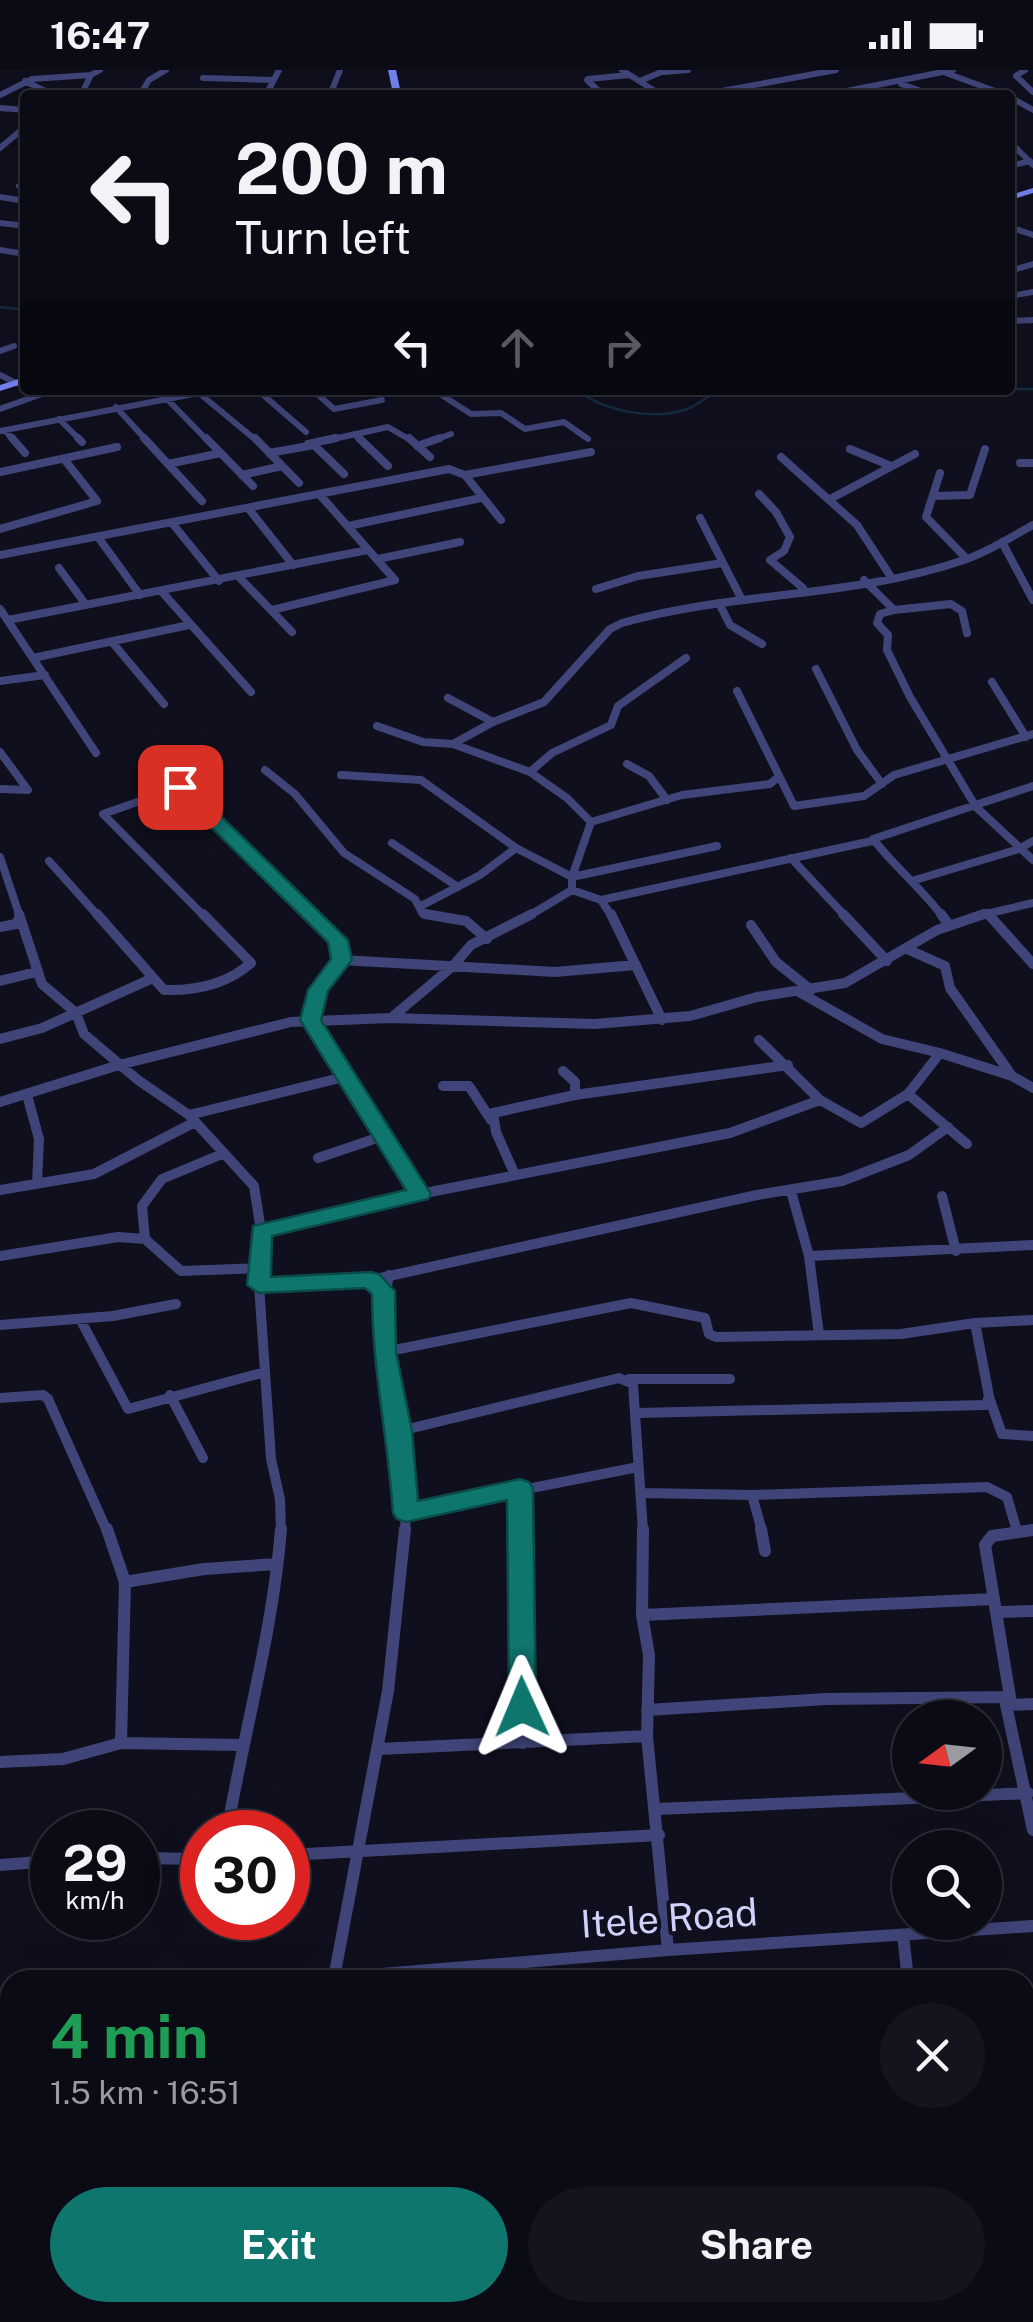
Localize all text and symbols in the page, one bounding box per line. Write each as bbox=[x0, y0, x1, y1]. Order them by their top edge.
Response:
text: 16:47 bbox=[50, 13, 150, 58]
text: 200 m bbox=[235, 127, 448, 210]
icon: left bbox=[70, 130, 200, 260]
text: Turn left bbox=[235, 211, 411, 264]
icon: left bbox=[385, 320, 440, 375]
icon: ahead bbox=[490, 320, 545, 375]
icon: right bbox=[595, 320, 650, 375]
pin bbox=[138, 745, 223, 830]
icon: arrive bbox=[153, 760, 208, 815]
position arrow bbox=[470, 1655, 574, 1759]
north arrow bbox=[892, 1700, 1002, 1810]
map controls bbox=[892, 1700, 1002, 1940]
speed limit sign: 30 bbox=[180, 1810, 310, 1940]
button: search bbox=[892, 1830, 1002, 1940]
text: 29 bbox=[63, 1833, 127, 1892]
text: km/h bbox=[66, 1885, 124, 1915]
street label: Itele Road bbox=[579, 1889, 759, 1947]
text: 4 min bbox=[50, 2001, 208, 2072]
button: close bbox=[880, 2003, 985, 2108]
text: 1.5 km · 16:51 bbox=[50, 2074, 241, 2111]
button: Exit bbox=[50, 2187, 508, 2302]
button: Share bbox=[528, 2187, 985, 2302]

